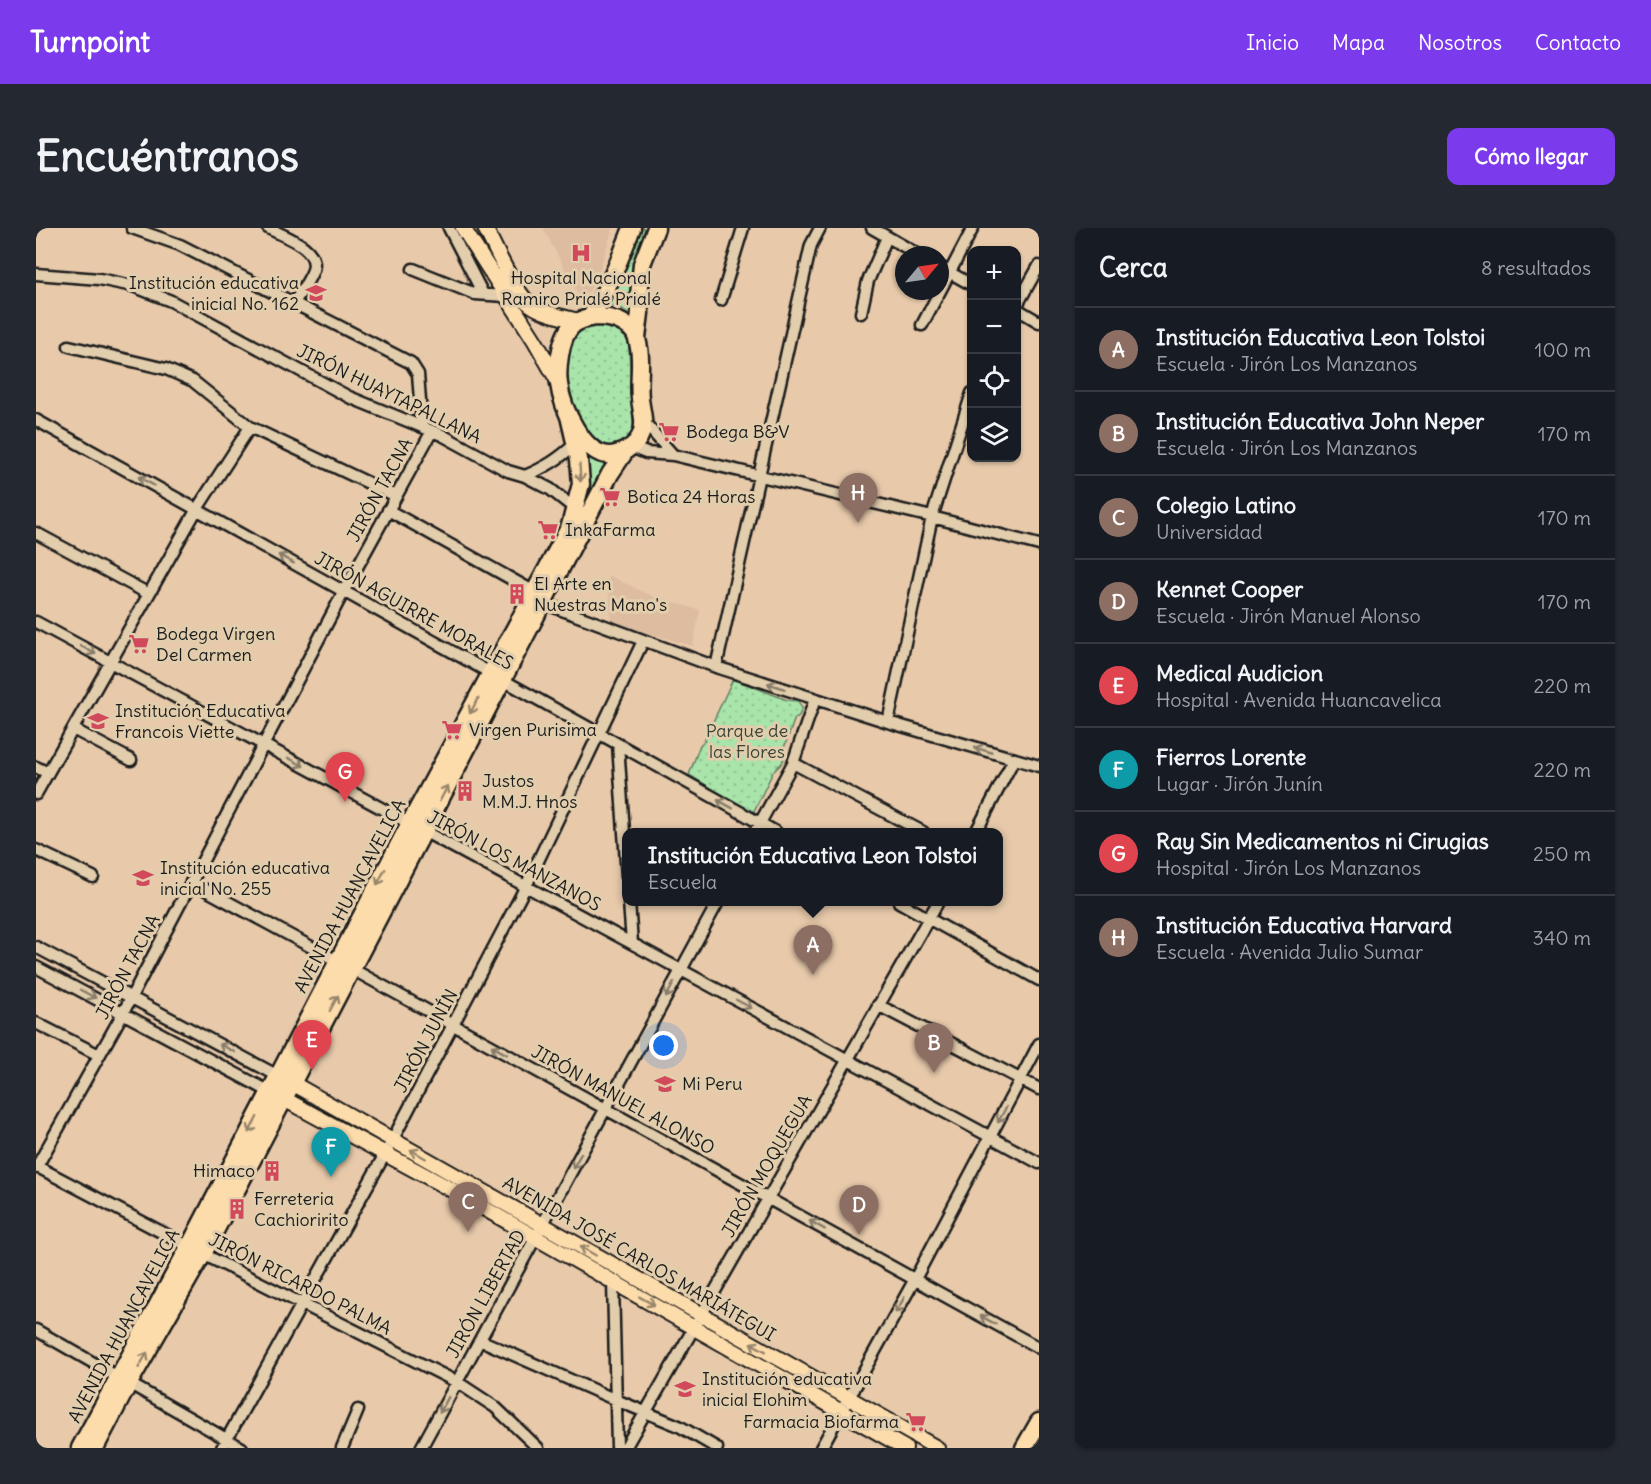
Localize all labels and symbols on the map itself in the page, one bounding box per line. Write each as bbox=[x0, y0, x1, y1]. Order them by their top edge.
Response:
hospital icon: Hospital Nacional Ramiro Prialé Prialé bbox=[569, 241, 593, 265]
north arrow bbox=[895, 246, 949, 300]
place label: Hospital Nacional Ramiro Prialé Prialé bbox=[501, 266, 661, 310]
place label: Institución educativa inicial No. 162 bbox=[129, 271, 299, 315]
school or university icon: Institución educativa inicial No. 162 bbox=[304, 281, 328, 305]
street label: JIRÓN HUAYTAPALLANA bbox=[293, 339, 485, 448]
supermarket icon: Bodega B&V bbox=[657, 420, 681, 444]
place label: Bodega B&V bbox=[686, 420, 790, 443]
street label: JIRÓN TACNA bbox=[342, 434, 418, 546]
one-way arrow bbox=[575, 463, 586, 483]
pin: H bbox=[838, 474, 878, 523]
one-way arrow bbox=[138, 475, 155, 487]
supermarket icon: Botica 24 Horas bbox=[598, 485, 622, 509]
place label: Botica 24 Horas bbox=[627, 485, 755, 508]
supermarket icon: InkaFarma bbox=[536, 518, 560, 542]
place label: InkaFarma bbox=[565, 518, 656, 541]
street label: JIRÓN AGUIRRE MORALES bbox=[311, 546, 518, 675]
one-way arrow bbox=[278, 553, 296, 564]
place label: El Arte en Nuestras Mano's bbox=[534, 572, 667, 616]
building icon: El Arte en Nuestras Mano's bbox=[505, 582, 529, 606]
place label: Bodega Virgen Del Carmen bbox=[156, 622, 275, 666]
supermarket icon: Bodega Virgen Del Carmen bbox=[127, 632, 151, 656]
one-way arrow bbox=[78, 645, 96, 656]
one-way arrow bbox=[767, 680, 786, 691]
one-way arrow bbox=[468, 696, 479, 714]
place label: Institución Educativa Francois Viette bbox=[115, 699, 286, 743]
school or university icon: Institución Educativa Francois Viette bbox=[86, 709, 110, 733]
supermarket icon: Virgen Purisima bbox=[440, 718, 464, 742]
place label: Virgen Purisima bbox=[469, 718, 597, 741]
park label: Parque de las Flores bbox=[706, 719, 788, 763]
one-way arrow bbox=[974, 744, 993, 755]
pin: G bbox=[326, 752, 364, 802]
one-way arrow bbox=[287, 756, 304, 768]
place label: Justos M.M.J. Hnos bbox=[482, 769, 578, 813]
building icon: Justos M.M.J. Hnos bbox=[453, 779, 477, 803]
one-way arrow bbox=[439, 784, 450, 802]
street label: AVENIDA HUANCAVELICA bbox=[289, 795, 410, 997]
one-way arrow bbox=[717, 798, 734, 810]
street label: JIRÓN LOS MANZANOS bbox=[423, 805, 605, 916]
place label: Institución educativa inicial No. 255 bbox=[160, 856, 330, 900]
school or university icon: Institución educativa inicial No. 255 bbox=[131, 866, 155, 890]
one-way arrow bbox=[375, 868, 386, 886]
street label: JIRÓN TACNA bbox=[90, 910, 165, 1023]
pin: A bbox=[794, 926, 832, 975]
one-way arrow bbox=[664, 981, 676, 998]
street label: JIRÓN JUNÍN bbox=[389, 985, 462, 1096]
one-way arrow bbox=[78, 989, 96, 1000]
one-way arrow bbox=[329, 994, 340, 1012]
one-way arrow bbox=[735, 998, 752, 1010]
pin: E bbox=[292, 1020, 332, 1070]
pin: B bbox=[914, 1024, 954, 1073]
your location bbox=[649, 1031, 678, 1060]
street label: JIRÓN MANUEL ALONSO bbox=[528, 1040, 719, 1160]
one-way arrow bbox=[218, 1042, 236, 1053]
one-way arrow bbox=[491, 1044, 508, 1056]
school or university icon: Mi Peru bbox=[653, 1072, 677, 1096]
place label: Mi Peru bbox=[682, 1072, 743, 1095]
street label: JIRÓN MOQUEGUA bbox=[716, 1090, 817, 1241]
one-way arrow bbox=[996, 1105, 1007, 1123]
one-way arrow bbox=[246, 1116, 258, 1134]
pin: F bbox=[312, 1128, 350, 1177]
one-way arrow bbox=[410, 1148, 427, 1160]
one-way arrow bbox=[571, 1152, 582, 1170]
place label: Himaco bbox=[193, 1159, 255, 1182]
building icon: Himaco bbox=[260, 1159, 284, 1183]
street label: AVENIDA JOSÉ CARLOS MARIÁTEGUI bbox=[499, 1171, 780, 1346]
pin: C bbox=[448, 1182, 488, 1232]
pin: D bbox=[840, 1186, 878, 1235]
place label: Ferreteria Cachioririto bbox=[254, 1187, 349, 1231]
building icon: Ferreteria Cachioririto bbox=[225, 1197, 249, 1221]
one-way arrow bbox=[809, 1219, 826, 1231]
street label: AVENIDA HUANCAVELICA bbox=[63, 1225, 184, 1427]
street label: JIRÓN LIBERTAD bbox=[441, 1226, 530, 1362]
street label: JIRÓN RICARDO PALMA bbox=[205, 1227, 395, 1340]
one-way arrow bbox=[580, 1244, 597, 1256]
one-way arrow bbox=[638, 1295, 655, 1307]
one-way arrow bbox=[894, 1296, 906, 1313]
one-way arrow bbox=[980, 1314, 997, 1326]
one-way arrow bbox=[750, 1341, 767, 1353]
one-way arrow bbox=[138, 1351, 149, 1369]
place label: Institución educativa inicial Elohim bbox=[702, 1367, 872, 1411]
school or university icon: Institución educativa inicial Elohim bbox=[673, 1377, 697, 1401]
one-way arrow bbox=[438, 1396, 450, 1413]
place label: Farmacia Biofarma bbox=[743, 1410, 899, 1433]
supermarket icon: Farmacia Biofarma bbox=[904, 1410, 928, 1434]

